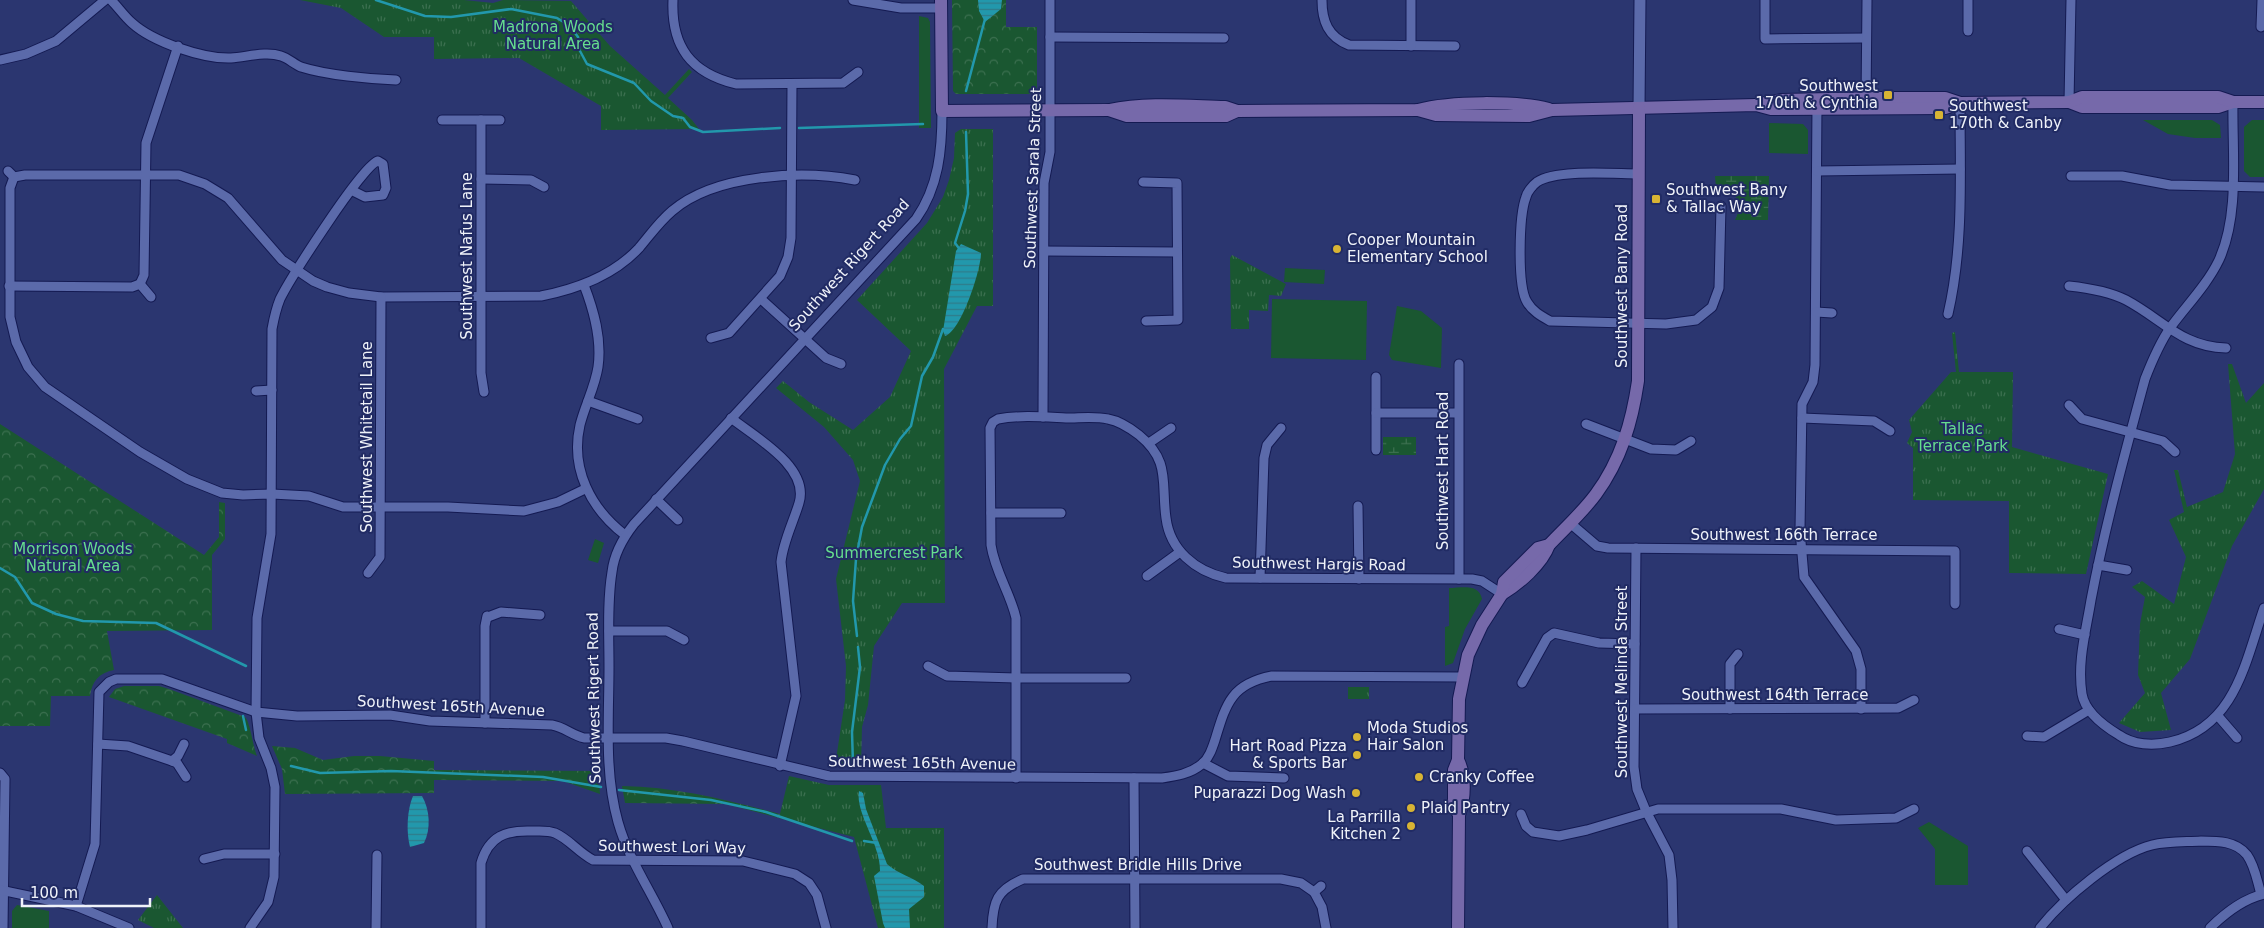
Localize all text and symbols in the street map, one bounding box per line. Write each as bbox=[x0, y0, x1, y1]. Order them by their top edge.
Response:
park label: Madrona Woods Natural Area bbox=[493, 18, 613, 53]
place label: Southwest 170th & Cynthia bbox=[1755, 77, 1878, 112]
street label: Southwest Sarala Street bbox=[1021, 87, 1045, 269]
marker: Southwest 170th & Cynthia bbox=[1882, 89, 1894, 101]
place label: Southwest 170th & Canby bbox=[1949, 97, 2062, 132]
marker: Southwest 170th & Canby bbox=[1933, 109, 1945, 121]
street label: Southwest Nafus Lane bbox=[458, 172, 476, 340]
place label: Southwest Bany & Tallac Way bbox=[1666, 181, 1788, 216]
marker: Southwest Bany & Tallac Way bbox=[1650, 193, 1662, 205]
street label: Southwest Rigert Road bbox=[785, 195, 913, 335]
street label: Southwest Bany Road bbox=[1613, 204, 1631, 368]
place label: Cooper Mountain Elementary School bbox=[1347, 231, 1488, 266]
marker: Cooper Mountain Elementary School bbox=[1331, 243, 1343, 255]
street label: Southwest Whitetail Lane bbox=[358, 341, 376, 533]
street label: Southwest Hart Road bbox=[1434, 392, 1452, 550]
park label: Tallac Terrace Park bbox=[1915, 420, 2008, 455]
street label: Southwest 166th Terrace bbox=[1691, 526, 1877, 544]
park label: Morrison Woods Natural Area bbox=[13, 540, 133, 575]
park label: Summercrest Park bbox=[825, 544, 963, 562]
street label: Southwest Hargis Road bbox=[1232, 553, 1406, 575]
street label: Southwest Melinda Street bbox=[1613, 586, 1631, 778]
street label: Southwest Rigert Road bbox=[584, 612, 604, 784]
street label: Southwest 164th Terrace bbox=[1682, 686, 1868, 704]
street label: Southwest 165th Avenue bbox=[357, 692, 545, 720]
place label: Moda Studios Hair Salon bbox=[1367, 719, 1468, 754]
marker: Moda Studios Hair Salon bbox=[1351, 731, 1363, 743]
place label: Hart Road Pizza & Sports Bar bbox=[1229, 737, 1348, 772]
marker: Hart Road Pizza & Sports Bar bbox=[1351, 749, 1363, 761]
street label: Southwest 165th Avenue bbox=[828, 752, 1016, 774]
place label: Cranky Coffee bbox=[1429, 768, 1535, 786]
marker: Cranky Coffee bbox=[1413, 771, 1425, 783]
place label: Puparazzi Dog Wash bbox=[1194, 784, 1346, 802]
marker: Puparazzi Dog Wash bbox=[1350, 787, 1362, 799]
place label: Plaid Pantry bbox=[1421, 799, 1510, 817]
marker: Plaid Pantry bbox=[1405, 802, 1417, 814]
place label: La Parrilla Kitchen 2 bbox=[1327, 808, 1401, 843]
marker: La Parrilla Kitchen 2 bbox=[1405, 820, 1417, 832]
street label: Southwest Lori Way bbox=[598, 837, 746, 857]
street label: Southwest Bridle Hills Drive bbox=[1034, 856, 1242, 874]
scale bar bbox=[22, 876, 150, 908]
text: 100 m bbox=[30, 884, 78, 902]

